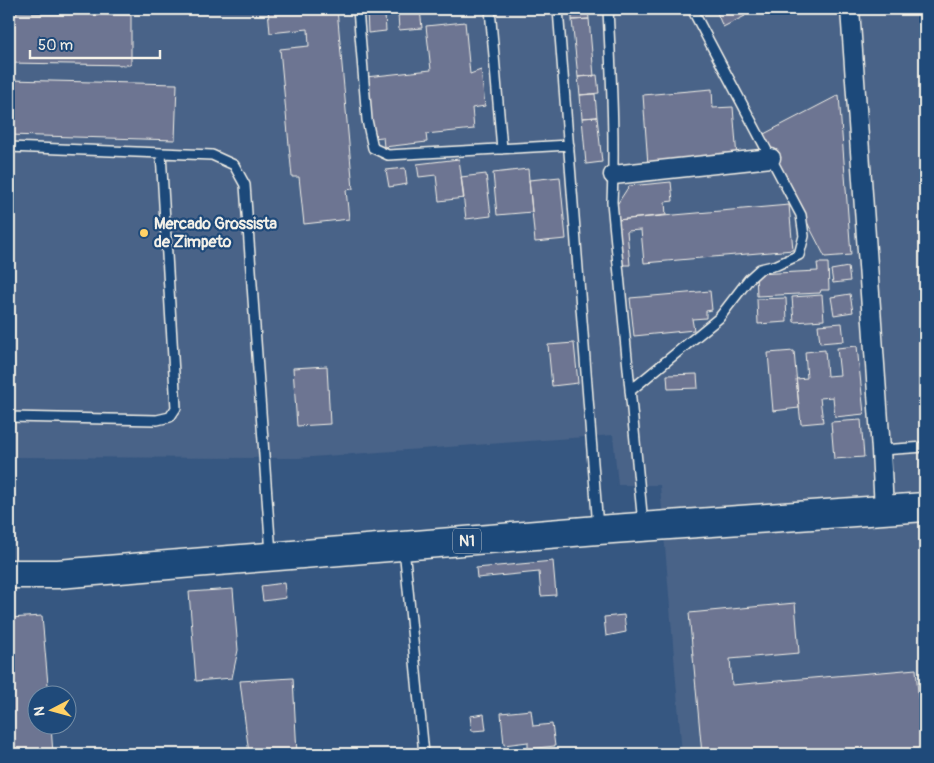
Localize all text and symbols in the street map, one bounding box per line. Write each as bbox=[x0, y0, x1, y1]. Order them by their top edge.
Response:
scale bar bbox=[30, 28, 160, 60]
text: 50 m bbox=[38, 36, 73, 55]
place label: Mercado Grossista de Zimpeto bbox=[154, 214, 278, 252]
marker: Mercado Grossista de Zimpeto bbox=[138, 227, 150, 239]
road number: N1 bbox=[453, 528, 481, 554]
north arrow bbox=[28, 686, 78, 736]
text: N bbox=[31, 706, 49, 717]

